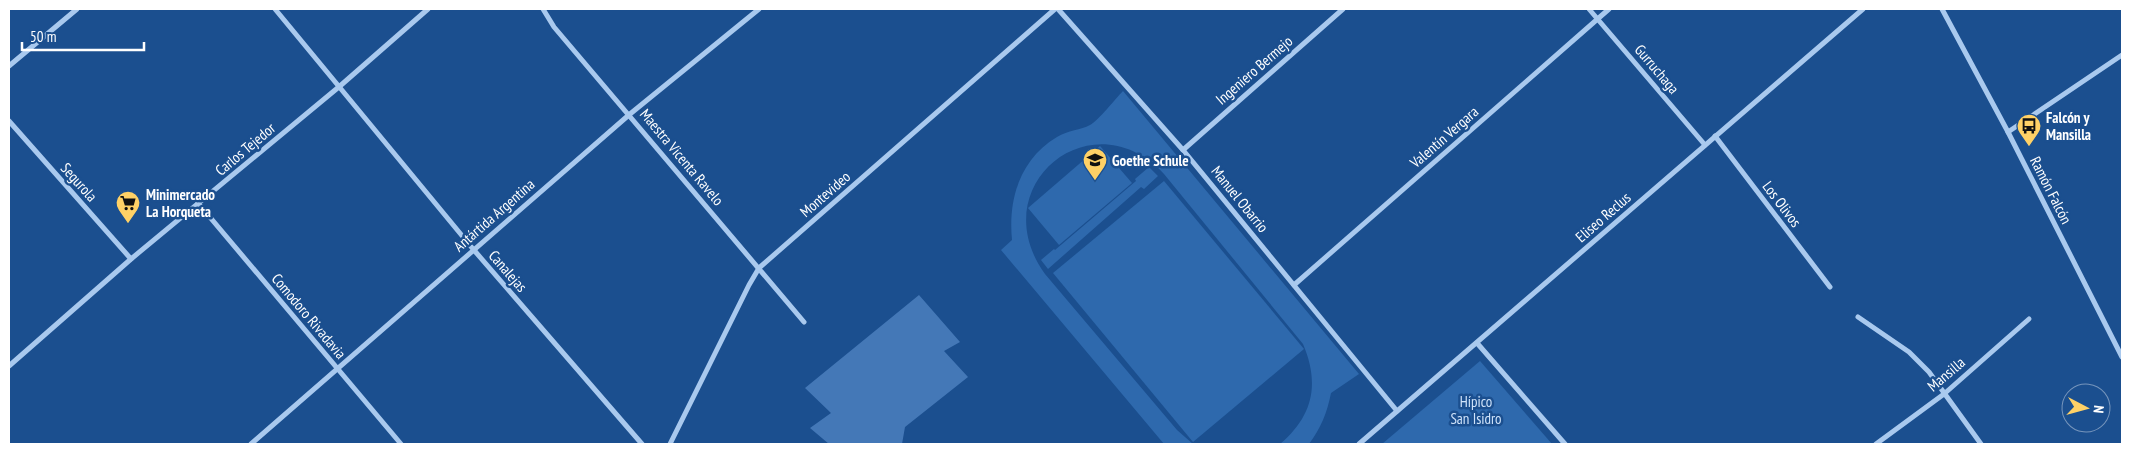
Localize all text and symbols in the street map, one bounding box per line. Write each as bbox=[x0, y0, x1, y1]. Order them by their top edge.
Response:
scale bar bbox=[22, 20, 145, 52]
text: 50 m bbox=[30, 27, 56, 46]
street label: Ingeniero Bermejo bbox=[1212, 31, 1296, 109]
street label: Gurruchaga bbox=[1631, 40, 1683, 98]
street label: Valentín Vergara bbox=[1405, 102, 1482, 173]
street label: Maestra Vicenta Ravelo bbox=[636, 105, 728, 209]
place label: Falcón y Mansilla bbox=[2046, 108, 2091, 144]
bus stop icon: Falcón y Mansilla bbox=[2016, 113, 2042, 147]
street label: Carlos Tejedor bbox=[211, 118, 280, 180]
school or university icon: Goethe Schule bbox=[1082, 147, 1108, 181]
place label: Goethe Schule bbox=[1112, 151, 1189, 170]
street label: Ramón Falcón bbox=[2026, 153, 2076, 227]
street label: Segurola bbox=[57, 159, 101, 205]
street label: Manuel Obarrio bbox=[1207, 162, 1273, 236]
street label: Montevideo bbox=[796, 167, 854, 221]
street label: Antártida Argentina bbox=[450, 175, 538, 255]
street label: Los Olivos bbox=[1759, 177, 1805, 231]
place label: Minimercado La Horqueta bbox=[146, 185, 215, 221]
street label: Eliseo Reclus bbox=[1571, 188, 1635, 246]
supermarket icon: Minimercado La Horqueta bbox=[115, 190, 141, 224]
street label: Canalejas bbox=[485, 246, 531, 296]
street label: Comodoro Rivadavia bbox=[268, 269, 350, 363]
street label: Mansilla bbox=[1923, 353, 1969, 395]
north arrow bbox=[2061, 383, 2111, 433]
park label: Hípico San Isidro bbox=[1450, 392, 1502, 428]
text: N bbox=[2090, 405, 2108, 414]

